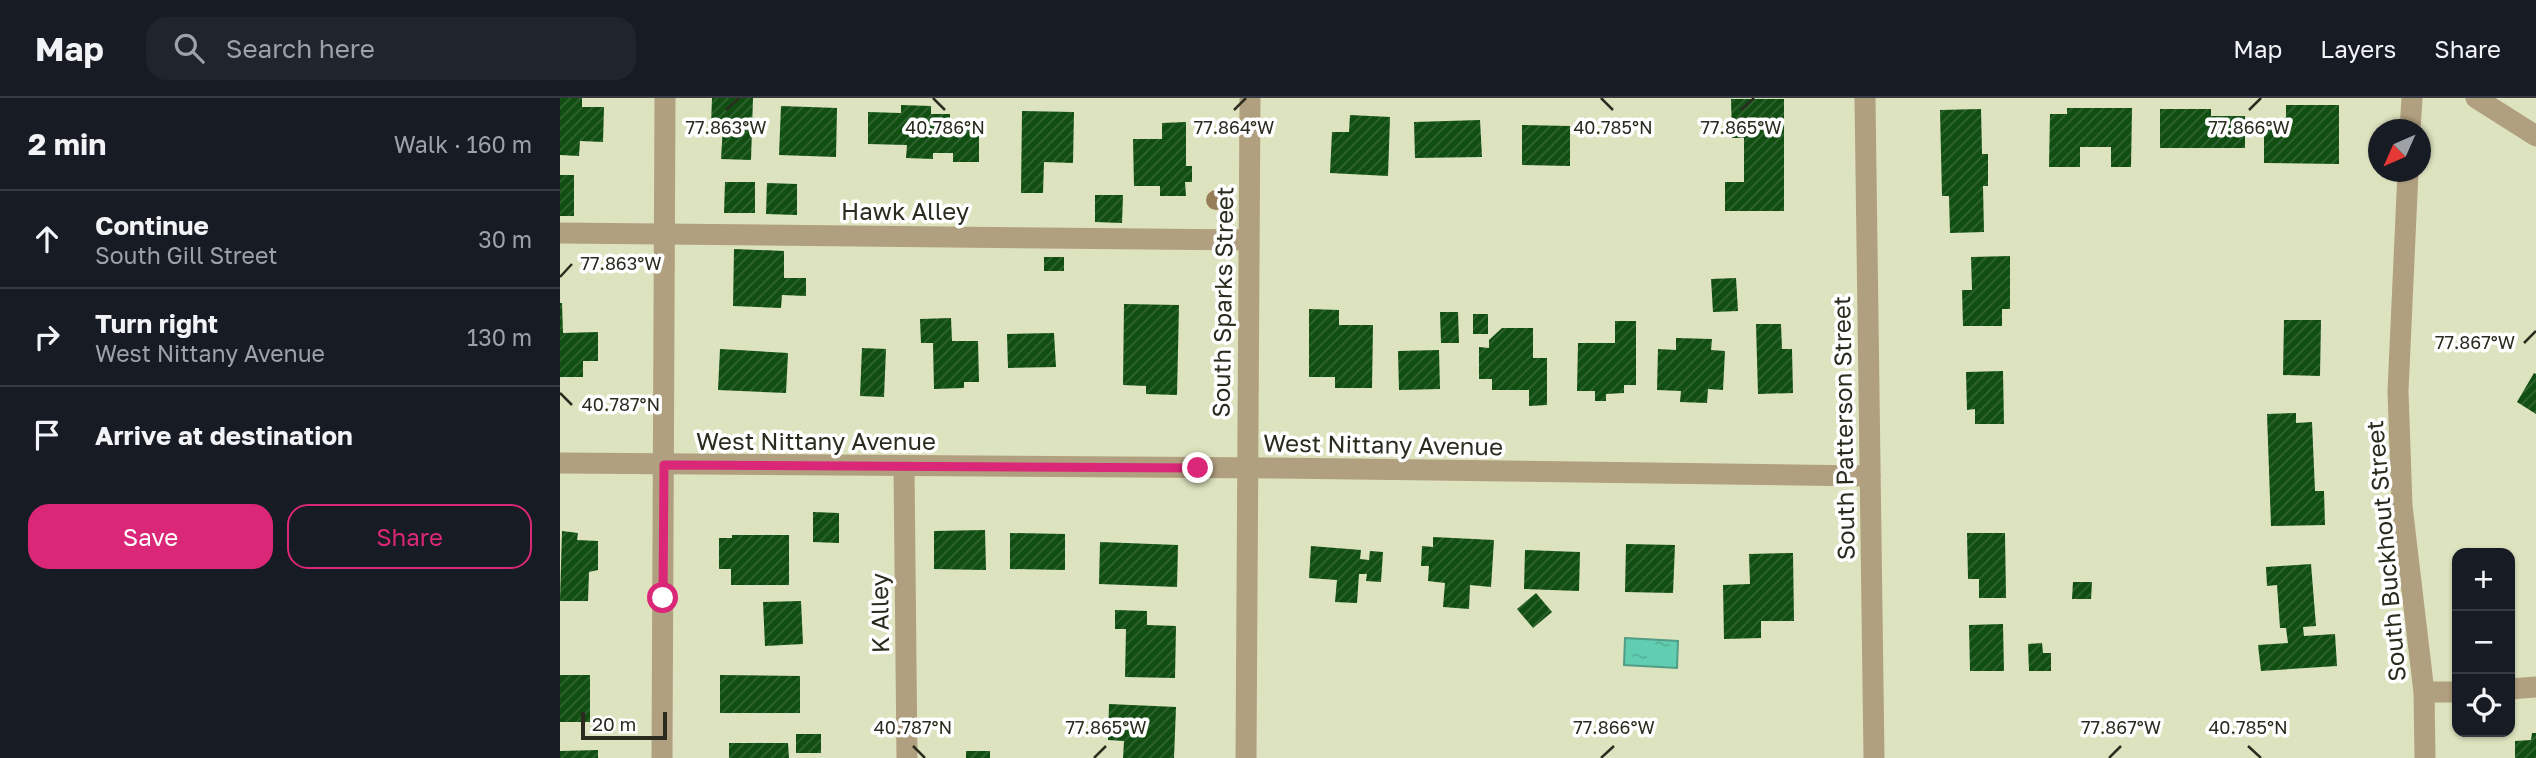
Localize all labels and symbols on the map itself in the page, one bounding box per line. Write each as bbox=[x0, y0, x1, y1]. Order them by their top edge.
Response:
text: 77.863°W bbox=[685, 116, 767, 138]
text: 40.786°N bbox=[905, 116, 985, 138]
text: 77.864°W bbox=[1194, 116, 1274, 138]
text: 40.785°N bbox=[1573, 116, 1653, 138]
text: 77.865°W bbox=[1700, 116, 1782, 138]
text: 77.866°W bbox=[2208, 116, 2290, 138]
north arrow bbox=[2368, 119, 2431, 182]
street label: South Sparks Street bbox=[1205, 186, 1239, 418]
street label: Hawk Alley bbox=[841, 196, 969, 225]
text: 77.863°W bbox=[580, 252, 662, 274]
street label: South Patterson Street bbox=[1826, 295, 1860, 561]
text: 77.867°W bbox=[2435, 331, 2515, 353]
text: 40.787°N bbox=[582, 393, 660, 415]
street label: South Buckhout Street bbox=[2359, 419, 2411, 683]
street label: West Nittany Avenue bbox=[696, 426, 936, 455]
street label: West Nittany Avenue bbox=[1263, 427, 1503, 461]
route end bbox=[1182, 452, 1213, 483]
street label: K Alley bbox=[864, 573, 894, 653]
route start bbox=[647, 582, 678, 613]
scale bar bbox=[581, 709, 667, 741]
text: 40.787°N bbox=[874, 716, 952, 738]
text: 77.865°W bbox=[1065, 716, 1147, 738]
text: 77.866°W bbox=[1573, 716, 1655, 738]
text: 77.867°W bbox=[2081, 716, 2161, 738]
text: 40.785°N bbox=[2208, 716, 2288, 738]

